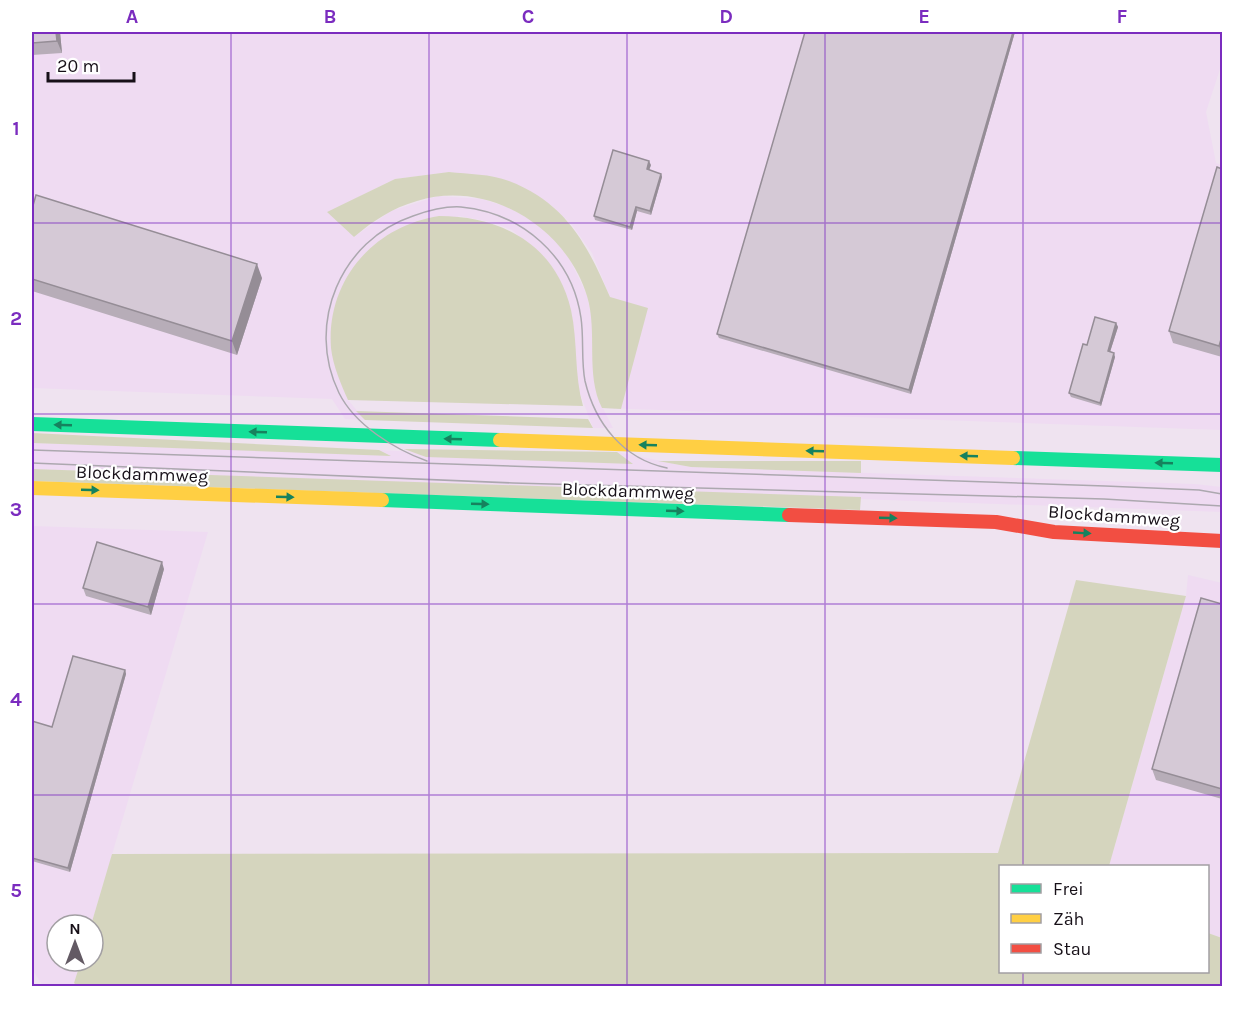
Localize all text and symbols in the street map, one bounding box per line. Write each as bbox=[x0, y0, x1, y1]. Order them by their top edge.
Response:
text: A bbox=[126, 5, 139, 28]
text: B bbox=[324, 5, 336, 28]
text: C bbox=[522, 5, 534, 28]
text: D bbox=[719, 5, 733, 28]
text: E bbox=[918, 5, 930, 28]
text: F bbox=[1117, 5, 1128, 28]
scale bar bbox=[48, 45, 134, 83]
text: 20 m bbox=[57, 55, 99, 77]
text: 1 bbox=[12, 117, 20, 140]
text: 2 bbox=[10, 307, 22, 330]
one-way arrow bbox=[54, 421, 73, 430]
one-way arrow bbox=[249, 427, 268, 437]
one-way arrow bbox=[444, 434, 463, 443]
one-way arrow bbox=[638, 441, 657, 450]
one-way arrow bbox=[805, 446, 824, 456]
one-way arrow bbox=[960, 452, 979, 461]
one-way arrow bbox=[1155, 459, 1174, 468]
street label: Blockdammweg bbox=[76, 461, 208, 487]
street label: Blockdammweg bbox=[562, 478, 694, 504]
one-way arrow bbox=[80, 485, 99, 495]
one-way arrow bbox=[275, 492, 294, 501]
text: 3 bbox=[10, 498, 22, 521]
one-way arrow bbox=[470, 499, 489, 508]
street label: Blockdammweg bbox=[1047, 500, 1181, 532]
one-way arrow bbox=[665, 506, 684, 515]
one-way arrow bbox=[879, 513, 898, 523]
one-way arrow bbox=[1073, 529, 1092, 538]
text: 4 bbox=[10, 688, 22, 711]
legend bbox=[999, 865, 1209, 973]
text: Frei bbox=[1053, 878, 1084, 900]
text: 5 bbox=[10, 879, 22, 902]
text: Zäh bbox=[1053, 908, 1084, 930]
north arrow bbox=[45, 913, 105, 973]
text: N bbox=[69, 919, 81, 938]
text: Stau bbox=[1053, 938, 1091, 960]

